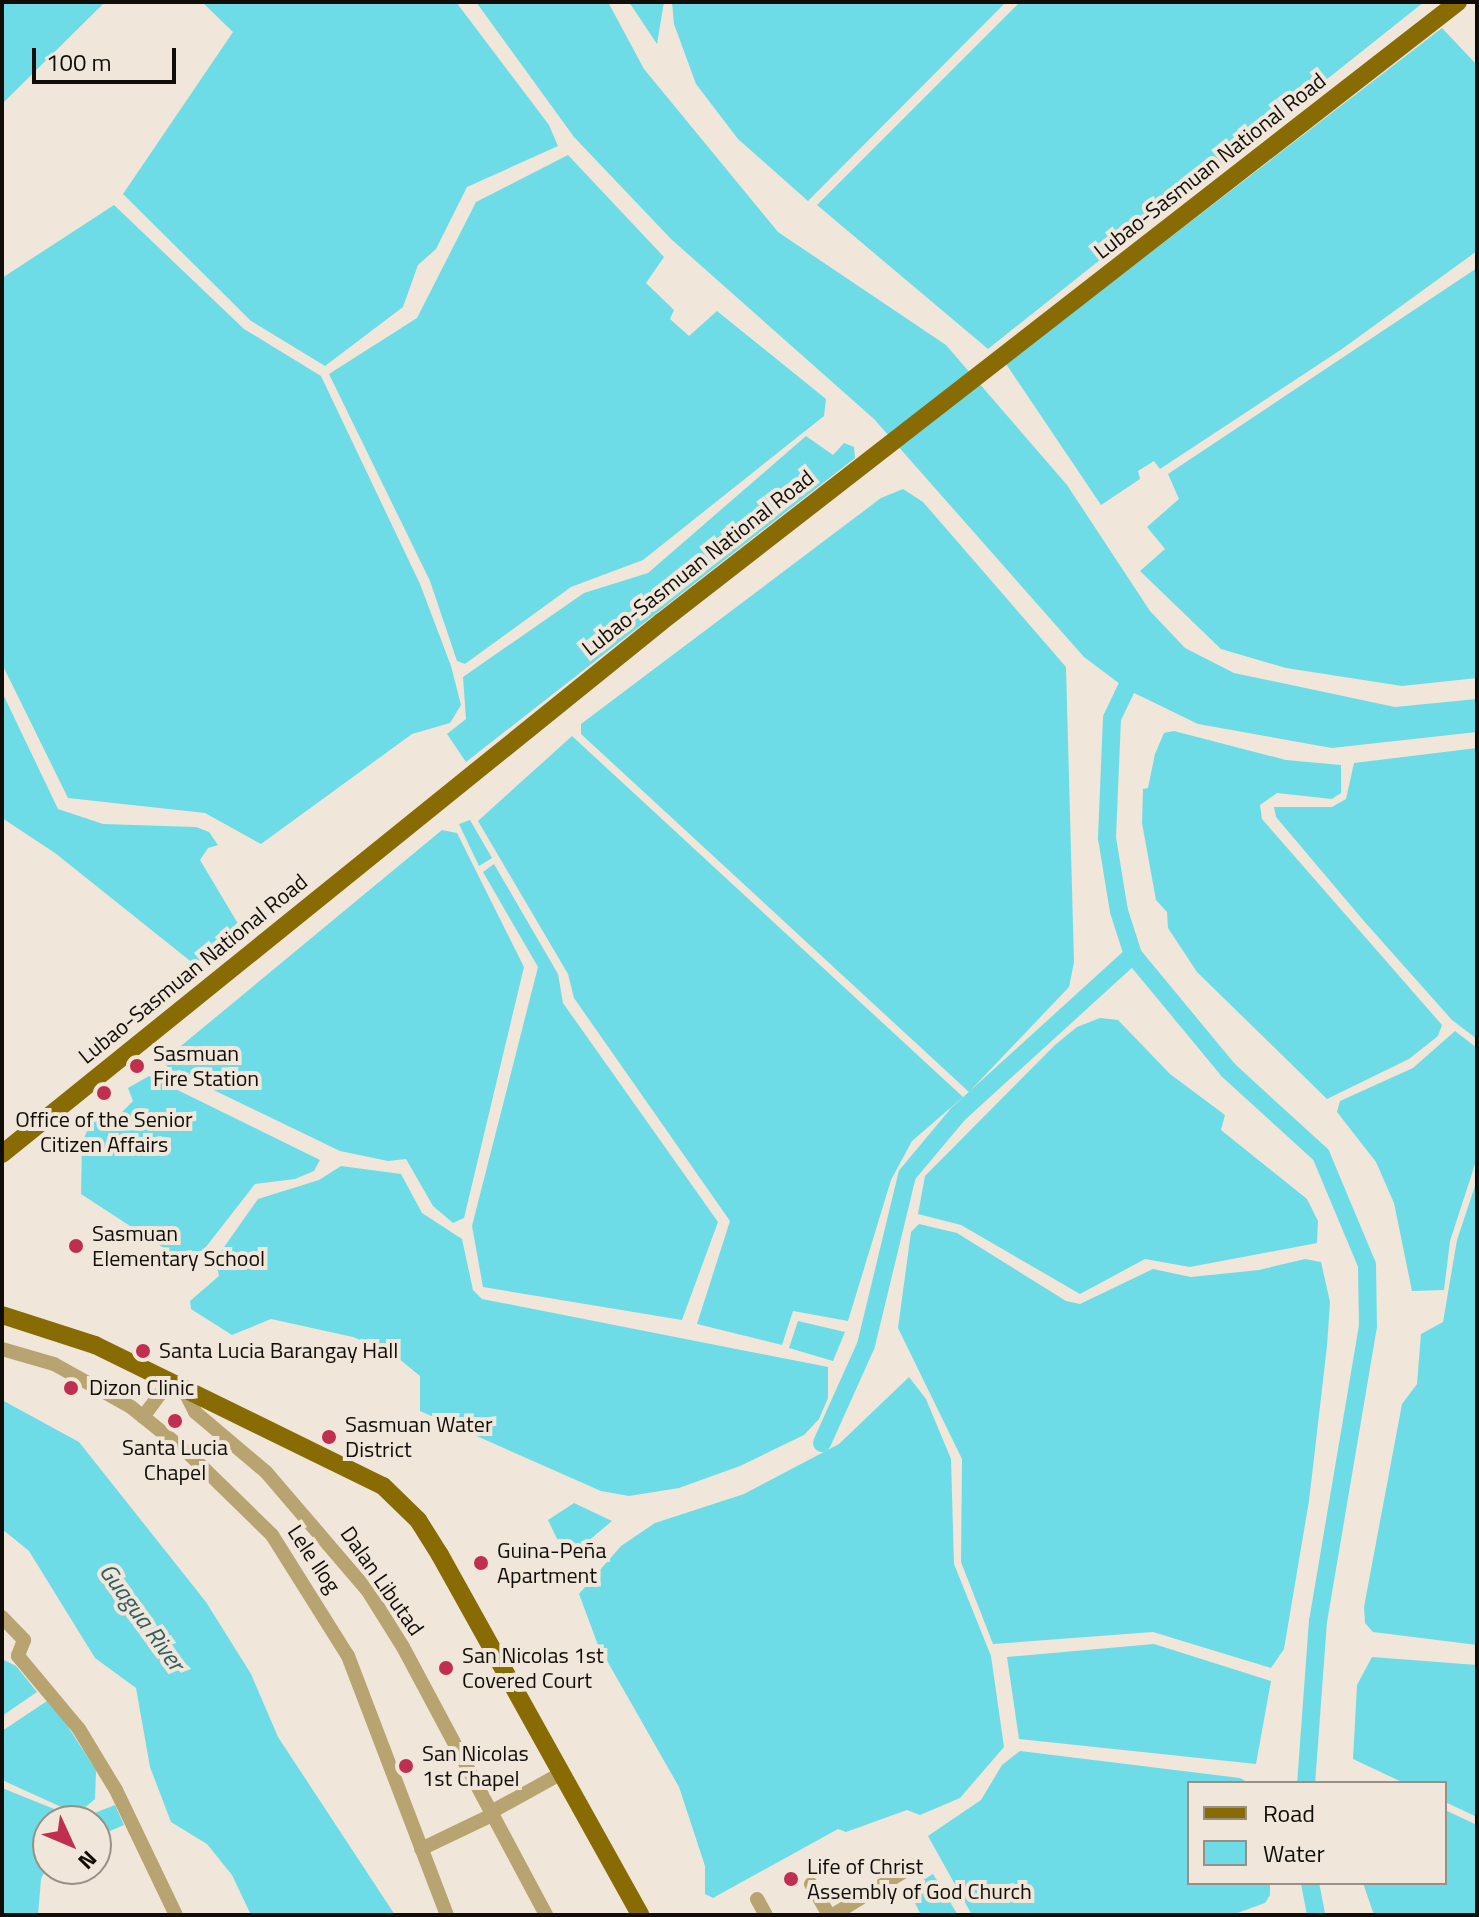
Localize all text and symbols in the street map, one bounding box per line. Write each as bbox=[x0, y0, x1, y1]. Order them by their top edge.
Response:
scale bar bbox=[36, 32, 180, 82]
text: 100 m bbox=[46, 44, 112, 80]
street label: Lubao-Sasmuan National Road bbox=[1089, 67, 1331, 265]
street label: Lubao-Sasmuan National Road bbox=[577, 464, 819, 662]
street label: Lubao-Sasmuan National Road bbox=[73, 869, 313, 1069]
place label: Sasmuan Fire Station bbox=[153, 1040, 259, 1092]
marker: Sasmuan Fire Station bbox=[128, 1057, 146, 1075]
marker: Office of the Senior Citizen Affairs bbox=[95, 1084, 113, 1102]
place label: Office of the Senior Citizen Affairs bbox=[15, 1106, 193, 1158]
place label: Sasmuan Elementary School bbox=[92, 1220, 265, 1272]
marker: Sasmuan Elementary School bbox=[67, 1237, 85, 1255]
place label: Santa Lucia Barangay Hall bbox=[159, 1338, 398, 1364]
marker: Santa Lucia Barangay Hall bbox=[134, 1342, 152, 1360]
place label: Dizon Clinic bbox=[89, 1375, 194, 1401]
marker: Dizon Clinic bbox=[60, 1377, 82, 1399]
place label: Sasmuan Water District bbox=[345, 1411, 493, 1462]
marker: Santa Lucia Chapel bbox=[166, 1412, 184, 1430]
marker: Sasmuan Water District bbox=[320, 1428, 338, 1446]
place label: Santa Lucia Chapel bbox=[122, 1434, 228, 1486]
street label: Lele Ilog bbox=[282, 1520, 346, 1598]
street label: Dalan Libutad bbox=[335, 1521, 429, 1641]
place label: Guina-Peña Apartment bbox=[497, 1537, 606, 1588]
marker: Guina-Peña Apartment bbox=[472, 1554, 490, 1572]
water label: Guagua River bbox=[93, 1558, 191, 1676]
place label: San Nicolas 1st Covered Court bbox=[462, 1642, 604, 1694]
marker: San Nicolas 1st Covered Court bbox=[437, 1659, 455, 1677]
place label: San Nicolas 1st Chapel bbox=[422, 1740, 529, 1792]
marker: San Nicolas 1st Chapel bbox=[397, 1757, 415, 1775]
legend bbox=[1187, 1781, 1447, 1885]
text: Road bbox=[1263, 1795, 1315, 1831]
north arrow bbox=[32, 1805, 112, 1885]
text: Water bbox=[1263, 1835, 1325, 1871]
text: N bbox=[70, 1843, 105, 1878]
place label: Life of Christ Assembly of God Church bbox=[807, 1853, 1032, 1904]
marker: Life of Christ Assembly of God Church bbox=[782, 1870, 800, 1888]

